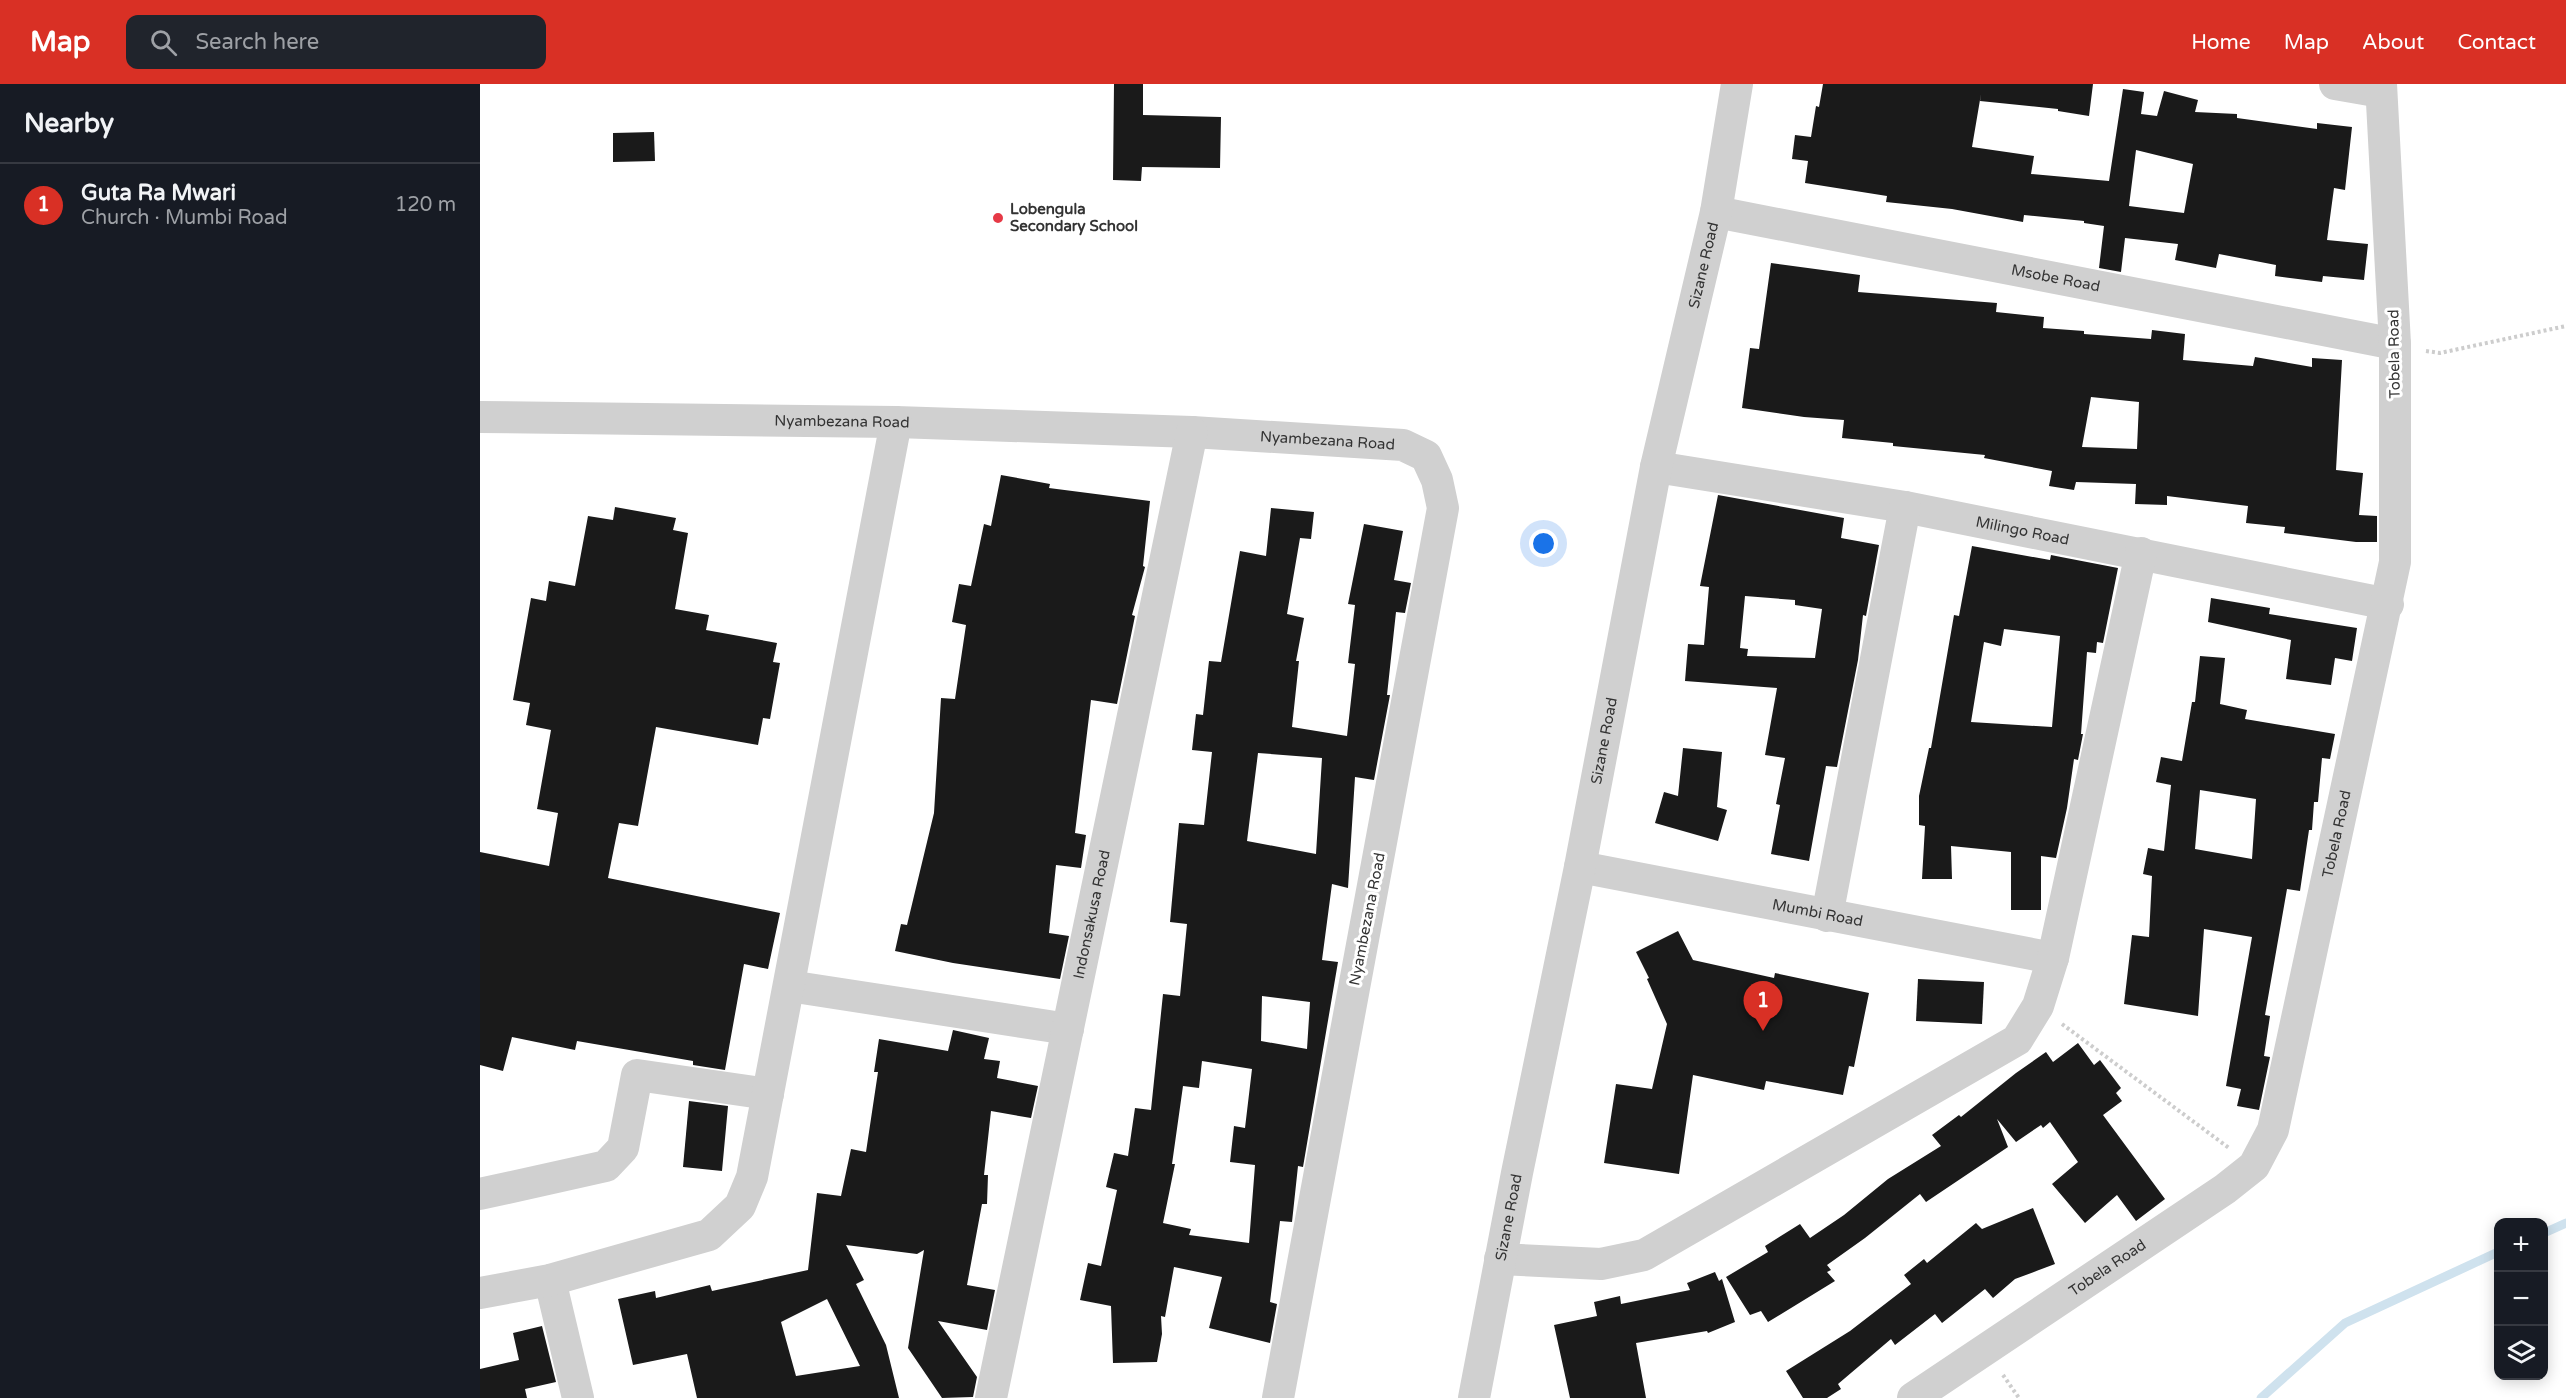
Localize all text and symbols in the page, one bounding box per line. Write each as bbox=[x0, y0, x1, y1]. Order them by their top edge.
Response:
search box bbox=[126, 15, 546, 69]
text: Map bbox=[30, 25, 90, 59]
icon: search bbox=[147, 26, 180, 59]
text: Search here bbox=[195, 29, 319, 55]
text: Home bbox=[2191, 30, 2251, 55]
text: Map bbox=[2284, 30, 2329, 55]
text: About bbox=[2362, 30, 2424, 55]
text: Contact bbox=[2457, 30, 2536, 55]
text: Nearby bbox=[24, 108, 114, 139]
text: Guta Ra Mwari bbox=[81, 180, 236, 206]
text: 1 bbox=[37, 193, 50, 217]
text: 120 m bbox=[395, 193, 456, 217]
place label: Lobengula Secondary School bbox=[1010, 200, 1138, 236]
text: Church · Mumbi Road bbox=[81, 206, 288, 230]
marker: Lobengula Secondary School bbox=[991, 211, 1005, 225]
street label: Sizane Road bbox=[1685, 220, 1722, 310]
street label: Msobe Road bbox=[2010, 261, 2102, 295]
street label: Tobela Road bbox=[2384, 309, 2404, 399]
street label: Nyambezana Road bbox=[774, 412, 910, 431]
street label: Nyambezana Road bbox=[1260, 427, 1396, 453]
street label: Milingo Road bbox=[1974, 512, 2071, 549]
your location bbox=[1529, 529, 1558, 558]
street label: Sizane Road bbox=[1587, 696, 1621, 786]
street label: Tobela Road bbox=[2318, 789, 2355, 879]
street label: Indonsakusa Road bbox=[1069, 848, 1114, 980]
street label: Nyambezana Road bbox=[1345, 851, 1389, 987]
street label: Mumbi Road bbox=[1771, 895, 1865, 930]
pin: 1 bbox=[1744, 982, 1782, 1031]
street label: Sizane Road bbox=[1491, 1172, 1526, 1262]
map controls bbox=[2494, 1218, 2548, 1380]
button: + bbox=[2494, 1218, 2548, 1272]
street label: Tobela Road bbox=[2065, 1235, 2149, 1300]
button: − bbox=[2494, 1272, 2548, 1326]
button: layers bbox=[2494, 1326, 2548, 1380]

